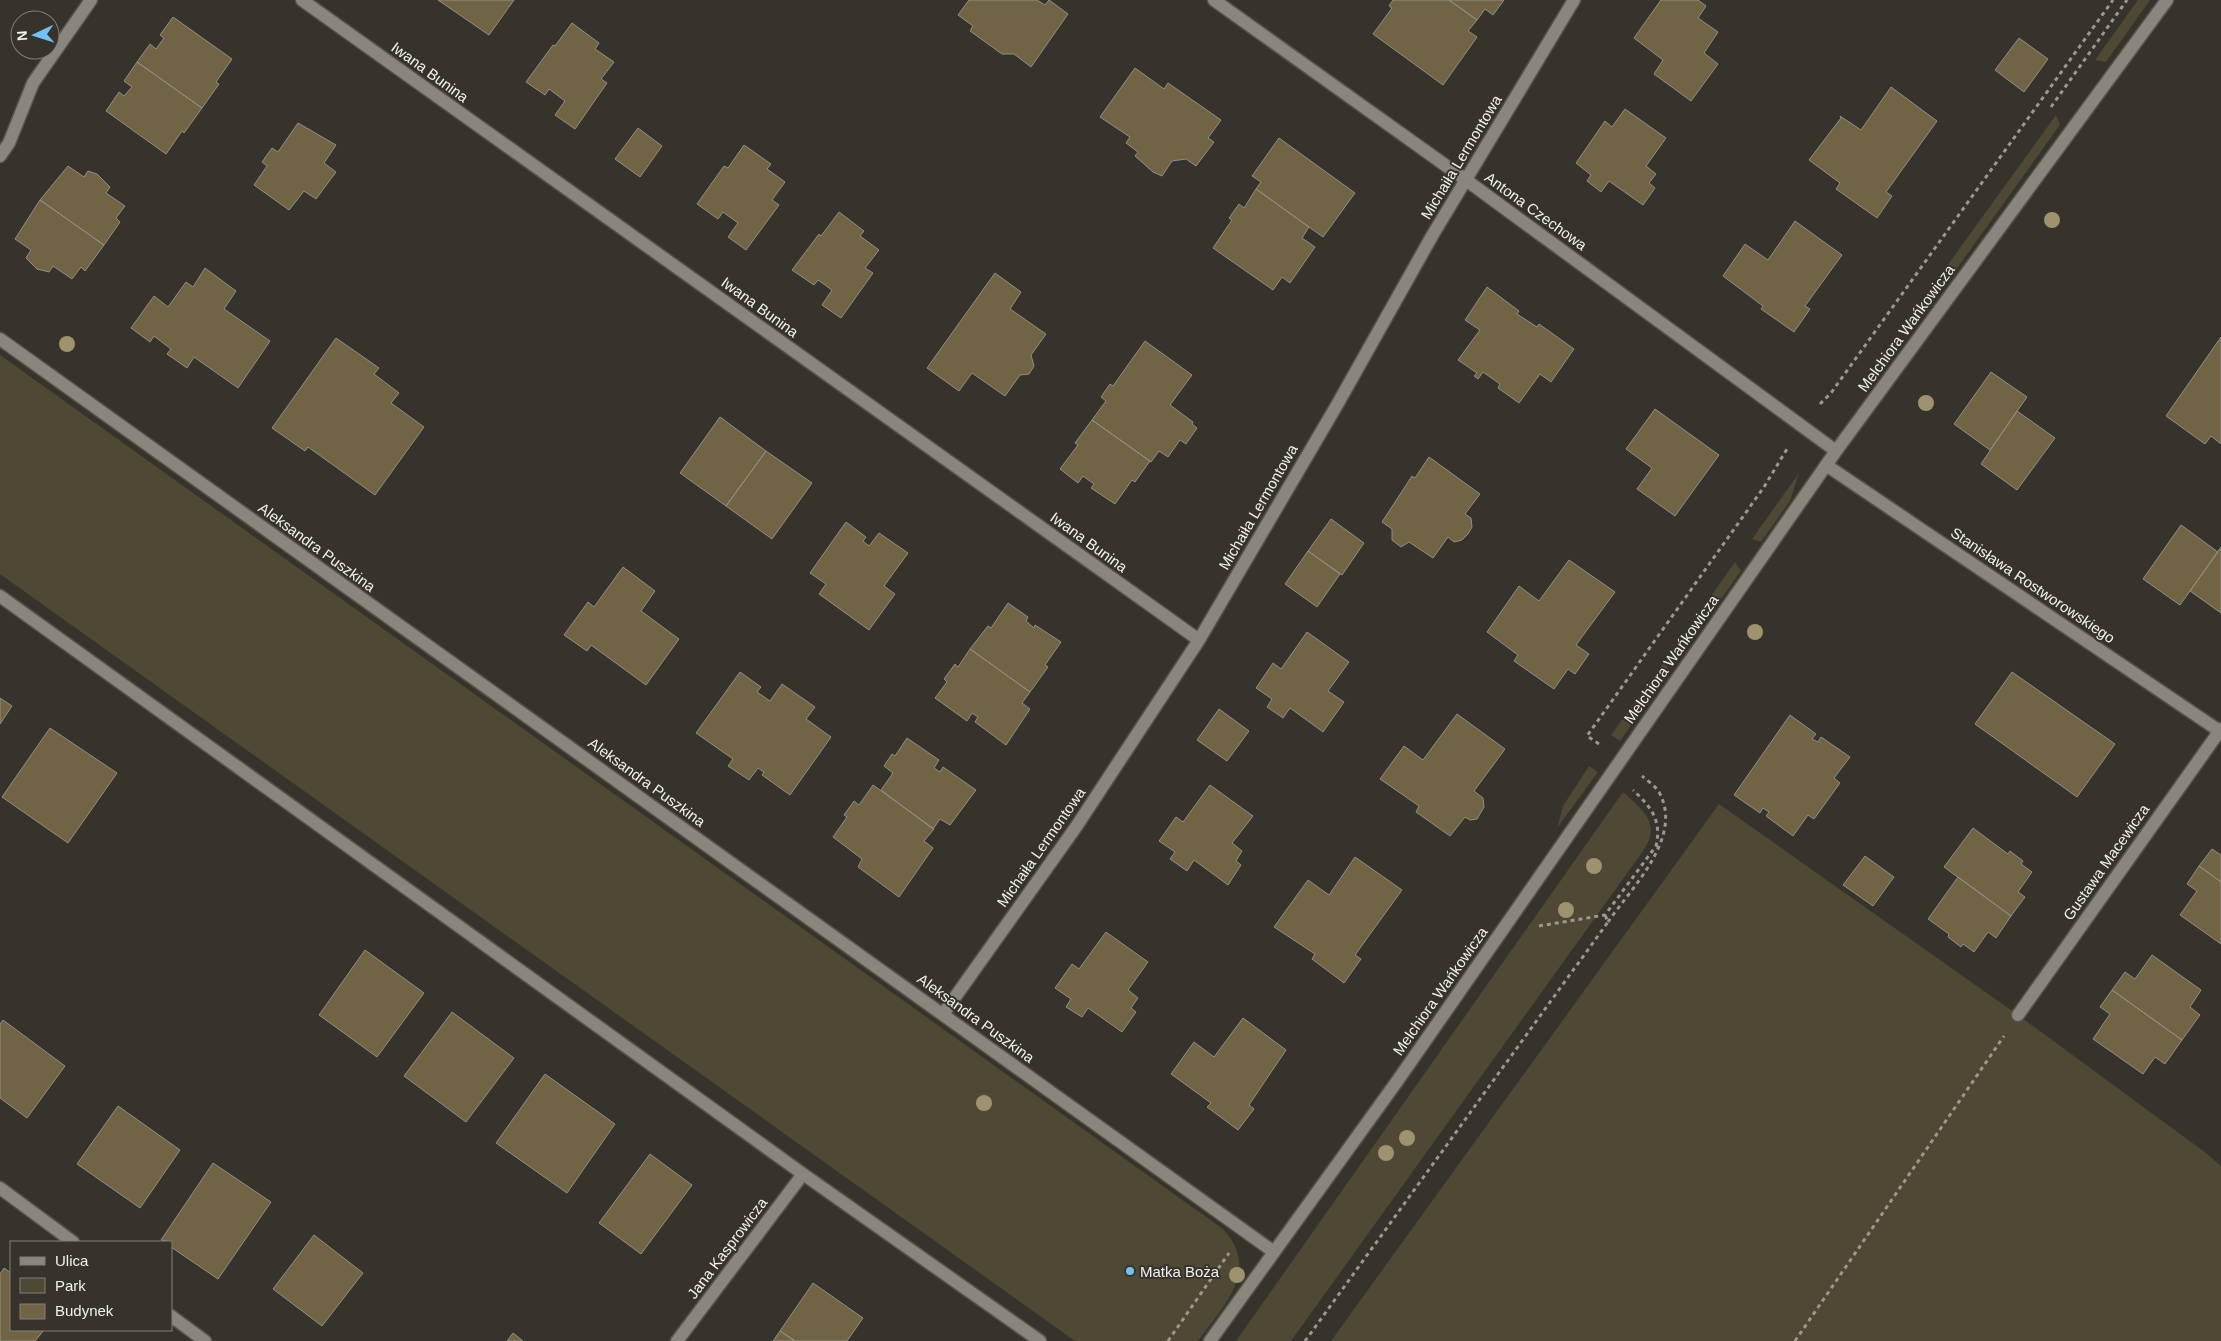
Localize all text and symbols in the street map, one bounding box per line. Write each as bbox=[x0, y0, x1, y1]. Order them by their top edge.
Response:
north arrow bbox=[10, 10, 60, 60]
text: N bbox=[14, 30, 30, 42]
street label: Iwana Bunina bbox=[388, 38, 472, 106]
street label: Michaiła Lermontowa bbox=[1417, 91, 1505, 222]
street label: Antona Czechowa bbox=[1482, 168, 1591, 254]
street label: Melchiora Wańkowicza bbox=[1854, 261, 1958, 395]
street label: Iwana Bunina bbox=[718, 273, 802, 341]
street label: Michaiła Lermontowa bbox=[1215, 441, 1301, 573]
street label: Aleksandra Puszkina bbox=[255, 499, 379, 595]
street label: Iwana Bunina bbox=[1047, 508, 1131, 576]
street label: Stanisława Rostworowskiego bbox=[1948, 524, 2118, 646]
street label: Melchiora Wańkowicza bbox=[1620, 591, 1722, 726]
street label: Aleksandra Puszkina bbox=[585, 734, 709, 830]
street label: Michaiła Lermontowa bbox=[993, 784, 1089, 910]
street label: Gustawa Macewicza bbox=[2060, 800, 2153, 923]
street label: Melchiora Wańkowicza bbox=[1389, 923, 1491, 1058]
street label: Aleksandra Puszkina bbox=[914, 970, 1038, 1066]
street label: Jana Kasprowicza bbox=[684, 1194, 771, 1302]
legend bbox=[10, 1241, 172, 1331]
text: Ulica bbox=[55, 1252, 89, 1269]
place label: Matka Boża bbox=[1140, 1263, 1220, 1280]
marker: Matka Boża bbox=[1124, 1265, 1136, 1277]
text: Park bbox=[55, 1277, 86, 1294]
text: Budynek bbox=[55, 1302, 114, 1319]

